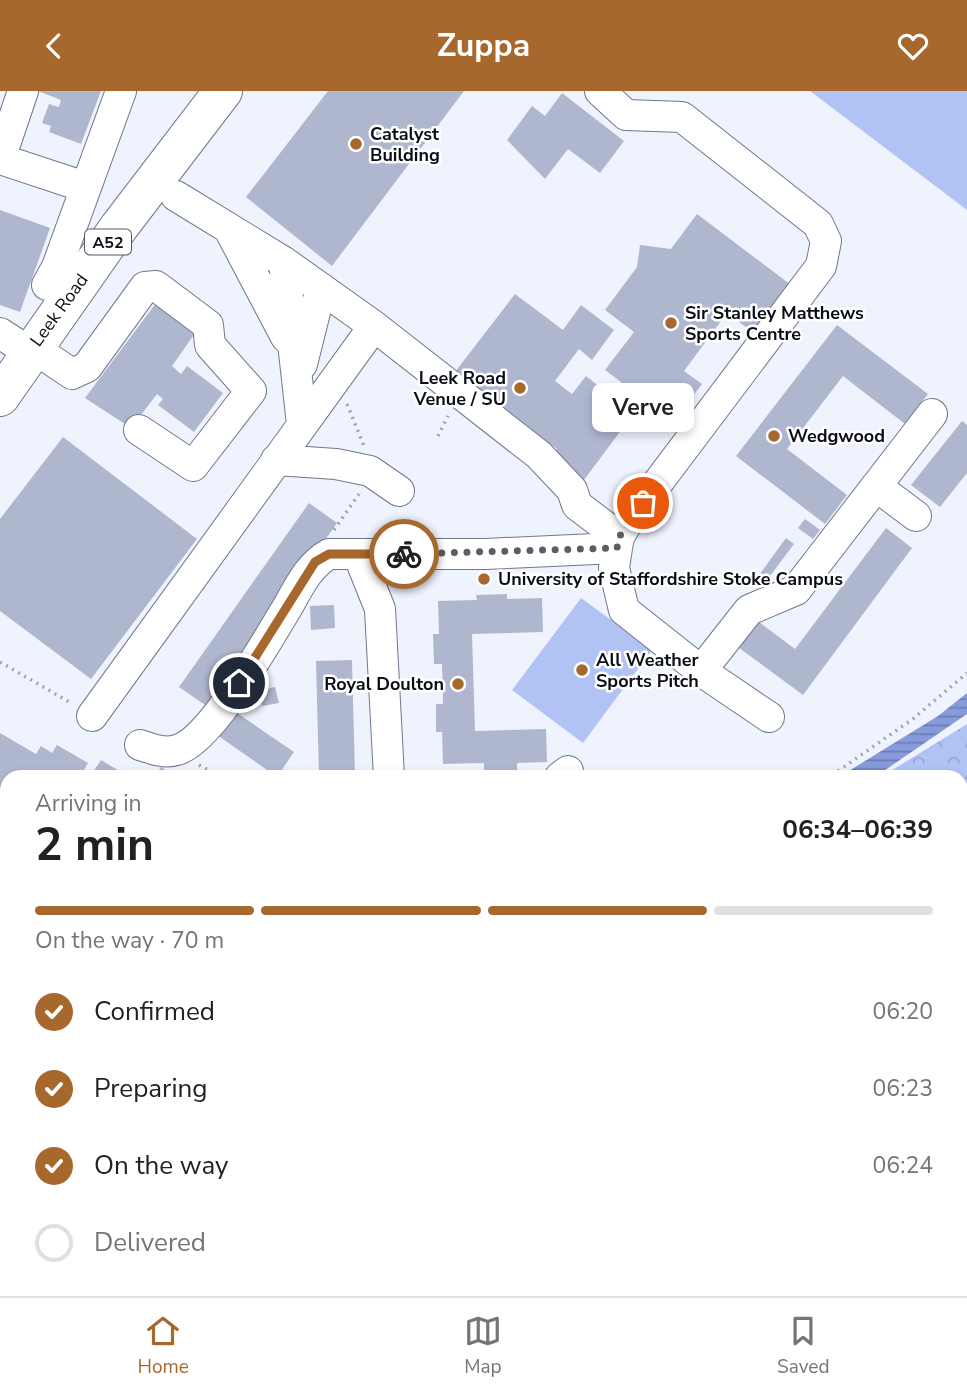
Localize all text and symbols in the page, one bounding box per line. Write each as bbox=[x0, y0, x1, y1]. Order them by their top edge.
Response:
text: Zuppa bbox=[437, 24, 530, 67]
icon: back bbox=[35, 27, 73, 65]
icon: heart bbox=[894, 27, 932, 65]
place label: Catalyst Building bbox=[370, 122, 440, 167]
marker: Catalyst Building bbox=[348, 136, 364, 152]
road number: A52 bbox=[85, 230, 131, 255]
street label: Leek Road bbox=[25, 269, 93, 351]
place label: Sir Stanley Matthews Sports Centre bbox=[685, 301, 864, 346]
marker: Sir Stanley Matthews Sports Centre bbox=[663, 315, 679, 331]
place label: Leek Road Venue / SU bbox=[413, 366, 506, 411]
marker: Leek Road Venue / SU bbox=[512, 380, 528, 396]
callout: Verve bbox=[592, 384, 694, 433]
text: Verve bbox=[612, 392, 674, 423]
place label: Wedgwood bbox=[788, 424, 885, 448]
marker: Wedgwood bbox=[766, 428, 782, 444]
pin bbox=[613, 473, 673, 533]
icon: bag bbox=[624, 484, 662, 522]
courier bbox=[369, 519, 439, 589]
icon: bike bbox=[385, 535, 423, 573]
place label: University of Staffordshire Stoke Campus bbox=[498, 567, 843, 591]
marker: University of Staffordshire Stoke Campus bbox=[476, 571, 492, 587]
place label: All Weather Sports Pitch bbox=[596, 648, 699, 693]
pin bbox=[209, 653, 269, 713]
marker: All Weather Sports Pitch bbox=[574, 662, 590, 678]
icon: home bbox=[220, 664, 258, 702]
place label: Royal Doulton bbox=[324, 672, 444, 696]
marker: Royal Doulton bbox=[450, 676, 466, 692]
text: Arriving in bbox=[35, 788, 142, 819]
text: 06:34–06:39 bbox=[782, 812, 933, 847]
text: 2 min bbox=[35, 813, 154, 876]
text: On the way · 70 m bbox=[35, 925, 224, 956]
icon: check bbox=[35, 993, 73, 1031]
text: Confirmed bbox=[94, 994, 215, 1029]
text: 06:20 bbox=[873, 996, 933, 1027]
icon: check bbox=[35, 1070, 73, 1108]
text: Preparing bbox=[94, 1071, 207, 1106]
text: 06:23 bbox=[873, 1073, 933, 1104]
icon: check bbox=[35, 1147, 73, 1185]
text: On the way bbox=[94, 1148, 228, 1183]
text: 06:24 bbox=[873, 1150, 933, 1181]
text: Delivered bbox=[94, 1225, 206, 1260]
tab: Home bbox=[138, 1312, 189, 1380]
tab: Map bbox=[464, 1312, 502, 1380]
tab: Saved bbox=[777, 1312, 829, 1380]

